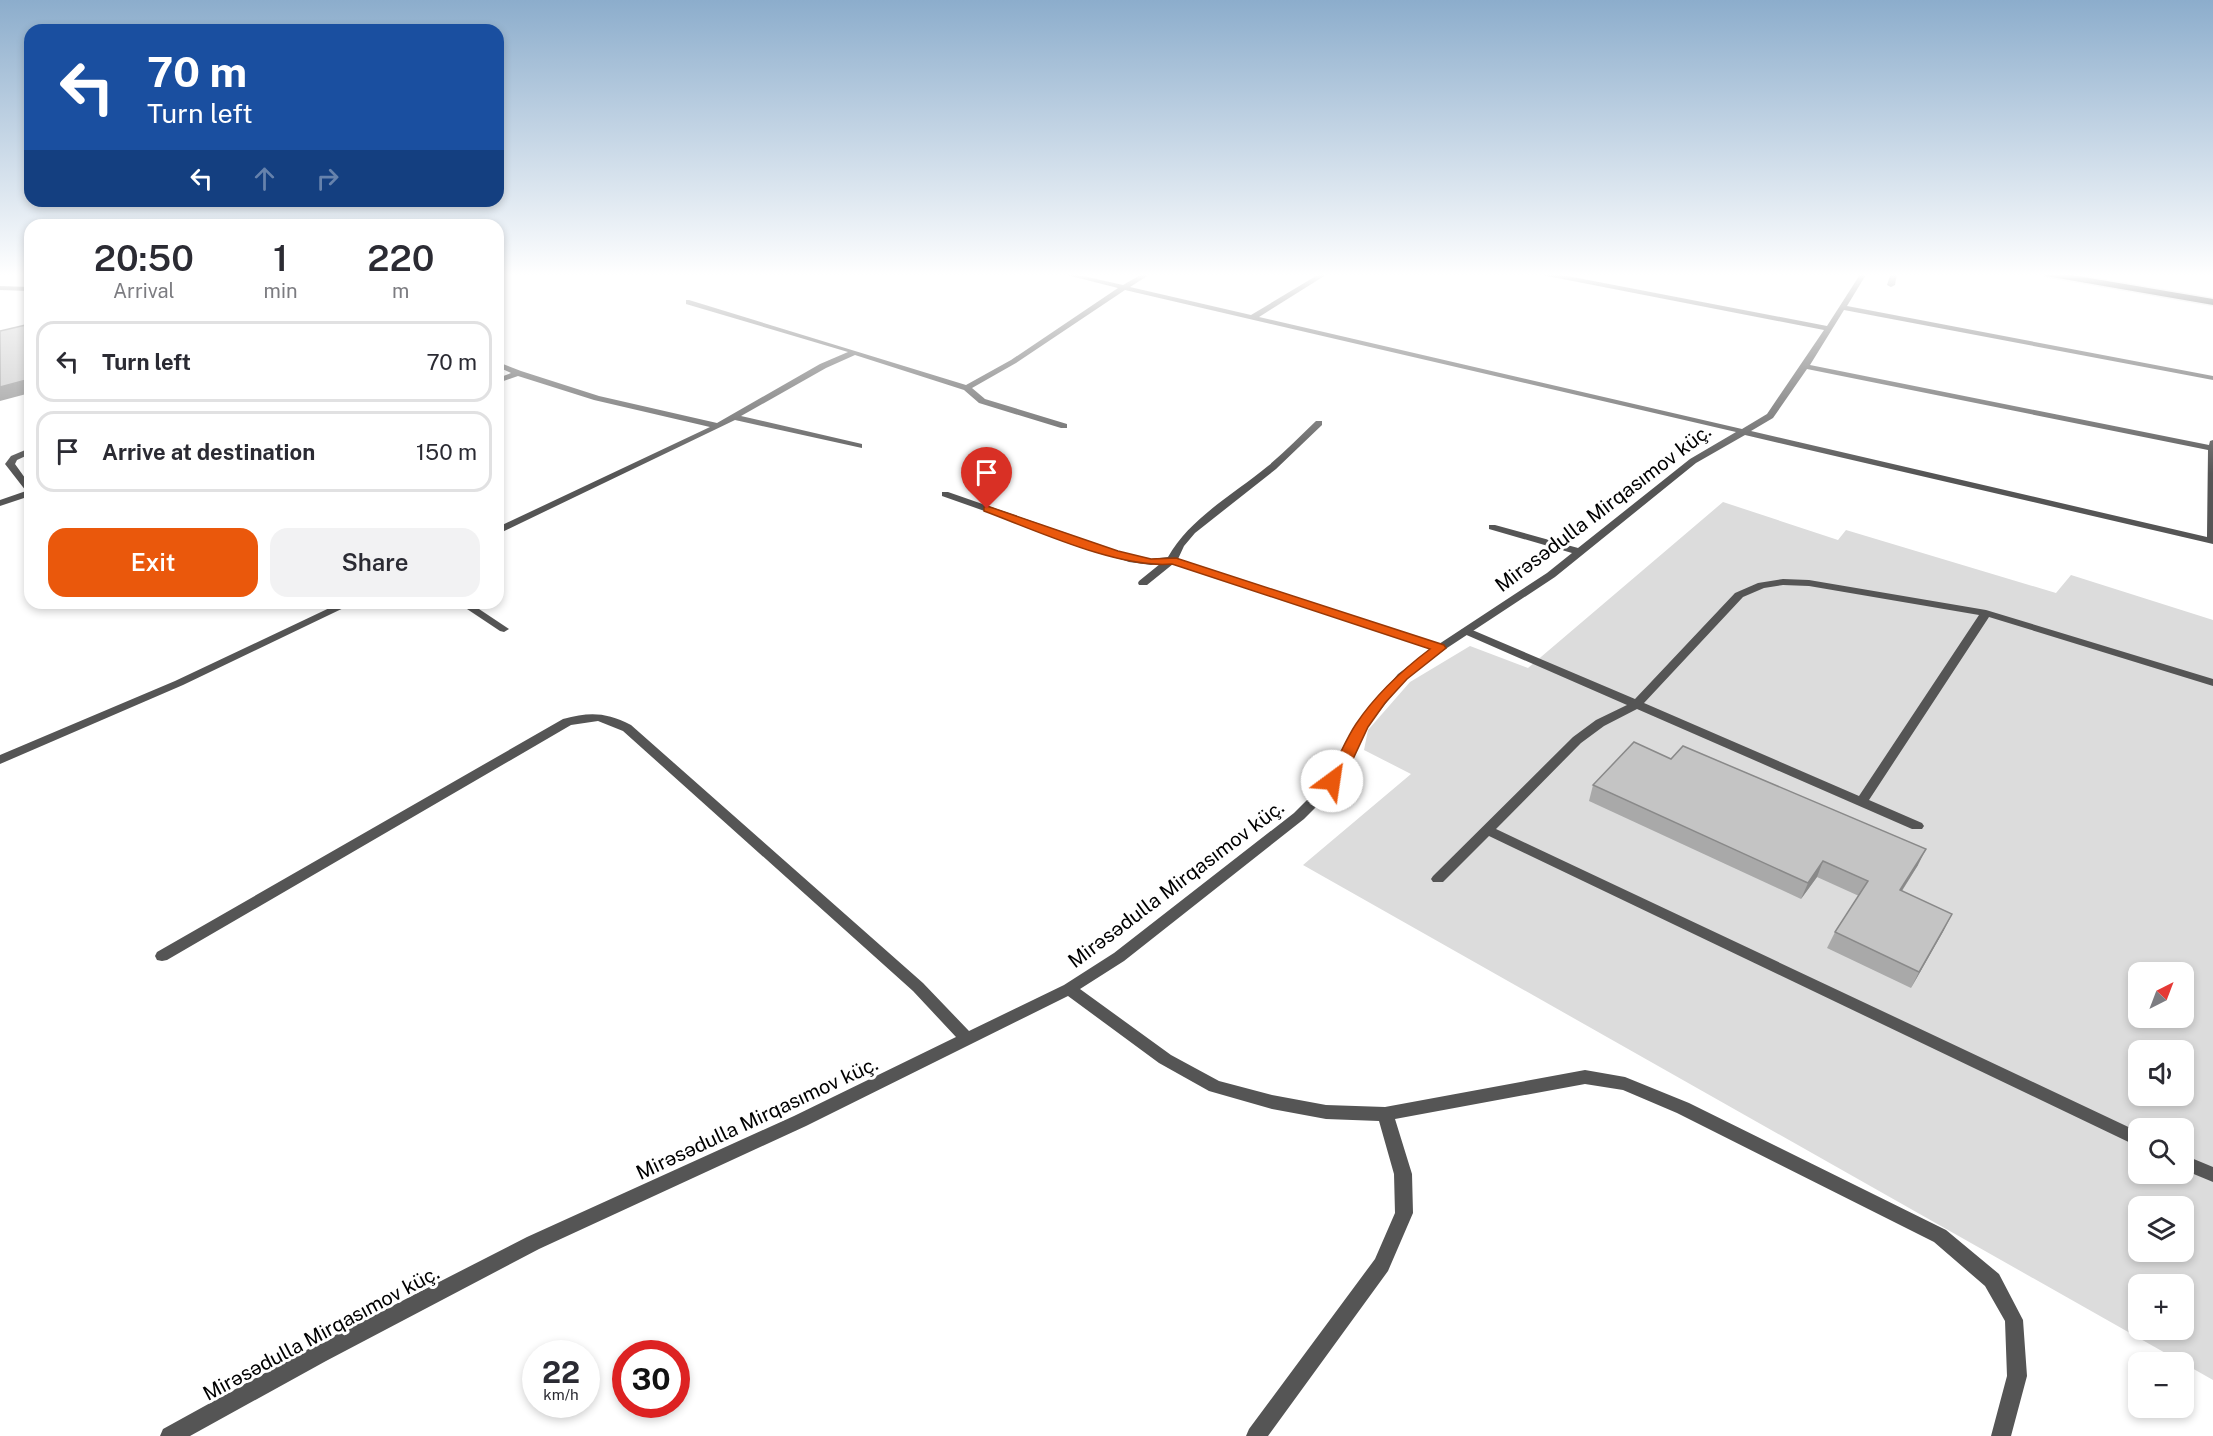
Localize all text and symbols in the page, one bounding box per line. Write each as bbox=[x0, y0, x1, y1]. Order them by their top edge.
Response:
text: 70 m bbox=[147, 47, 247, 96]
icon: left bbox=[48, 48, 126, 126]
text: Turn left bbox=[147, 97, 253, 129]
icon: left bbox=[185, 162, 218, 195]
icon: ahead bbox=[248, 162, 281, 195]
icon: right bbox=[311, 162, 344, 195]
text: 20:50 bbox=[94, 237, 194, 279]
text: 1 bbox=[273, 237, 288, 279]
text: 220 bbox=[367, 237, 434, 279]
text: Arrival bbox=[113, 279, 175, 303]
text: min bbox=[264, 279, 298, 303]
text: m bbox=[392, 279, 409, 303]
icon: left bbox=[51, 345, 84, 378]
text: Turn left bbox=[102, 349, 191, 375]
text: 70 m bbox=[426, 349, 477, 375]
street label: Mirəsədulla Mirqasımov küç. bbox=[1490, 419, 1716, 597]
icon: arrive bbox=[51, 435, 84, 468]
text: Arrive at destination bbox=[102, 439, 315, 465]
text: 150 m bbox=[416, 439, 477, 465]
pin bbox=[961, 447, 1012, 509]
icon: arrive bbox=[970, 456, 1003, 489]
button: Exit bbox=[48, 528, 258, 597]
button: Share bbox=[270, 528, 480, 597]
position arrow bbox=[1300, 749, 1364, 813]
street label: Mirəsədulla Mirqasımov küç. bbox=[1063, 795, 1289, 973]
north arrow bbox=[2128, 962, 2194, 1028]
map controls bbox=[2128, 962, 2194, 1418]
button: sound bbox=[2128, 1040, 2194, 1106]
street label: Mirəsədulla Mirqasımov küç. bbox=[632, 1051, 882, 1185]
button: search bbox=[2128, 1118, 2194, 1184]
button: layers bbox=[2128, 1196, 2194, 1262]
street label: Mirəsədulla Mirqasımov küç. bbox=[199, 1260, 443, 1406]
button: + bbox=[2128, 1274, 2194, 1340]
speed limit sign: 30 bbox=[612, 1340, 690, 1418]
button: − bbox=[2128, 1352, 2194, 1418]
text: 22 bbox=[542, 1354, 580, 1390]
text: km/h bbox=[543, 1386, 579, 1403]

